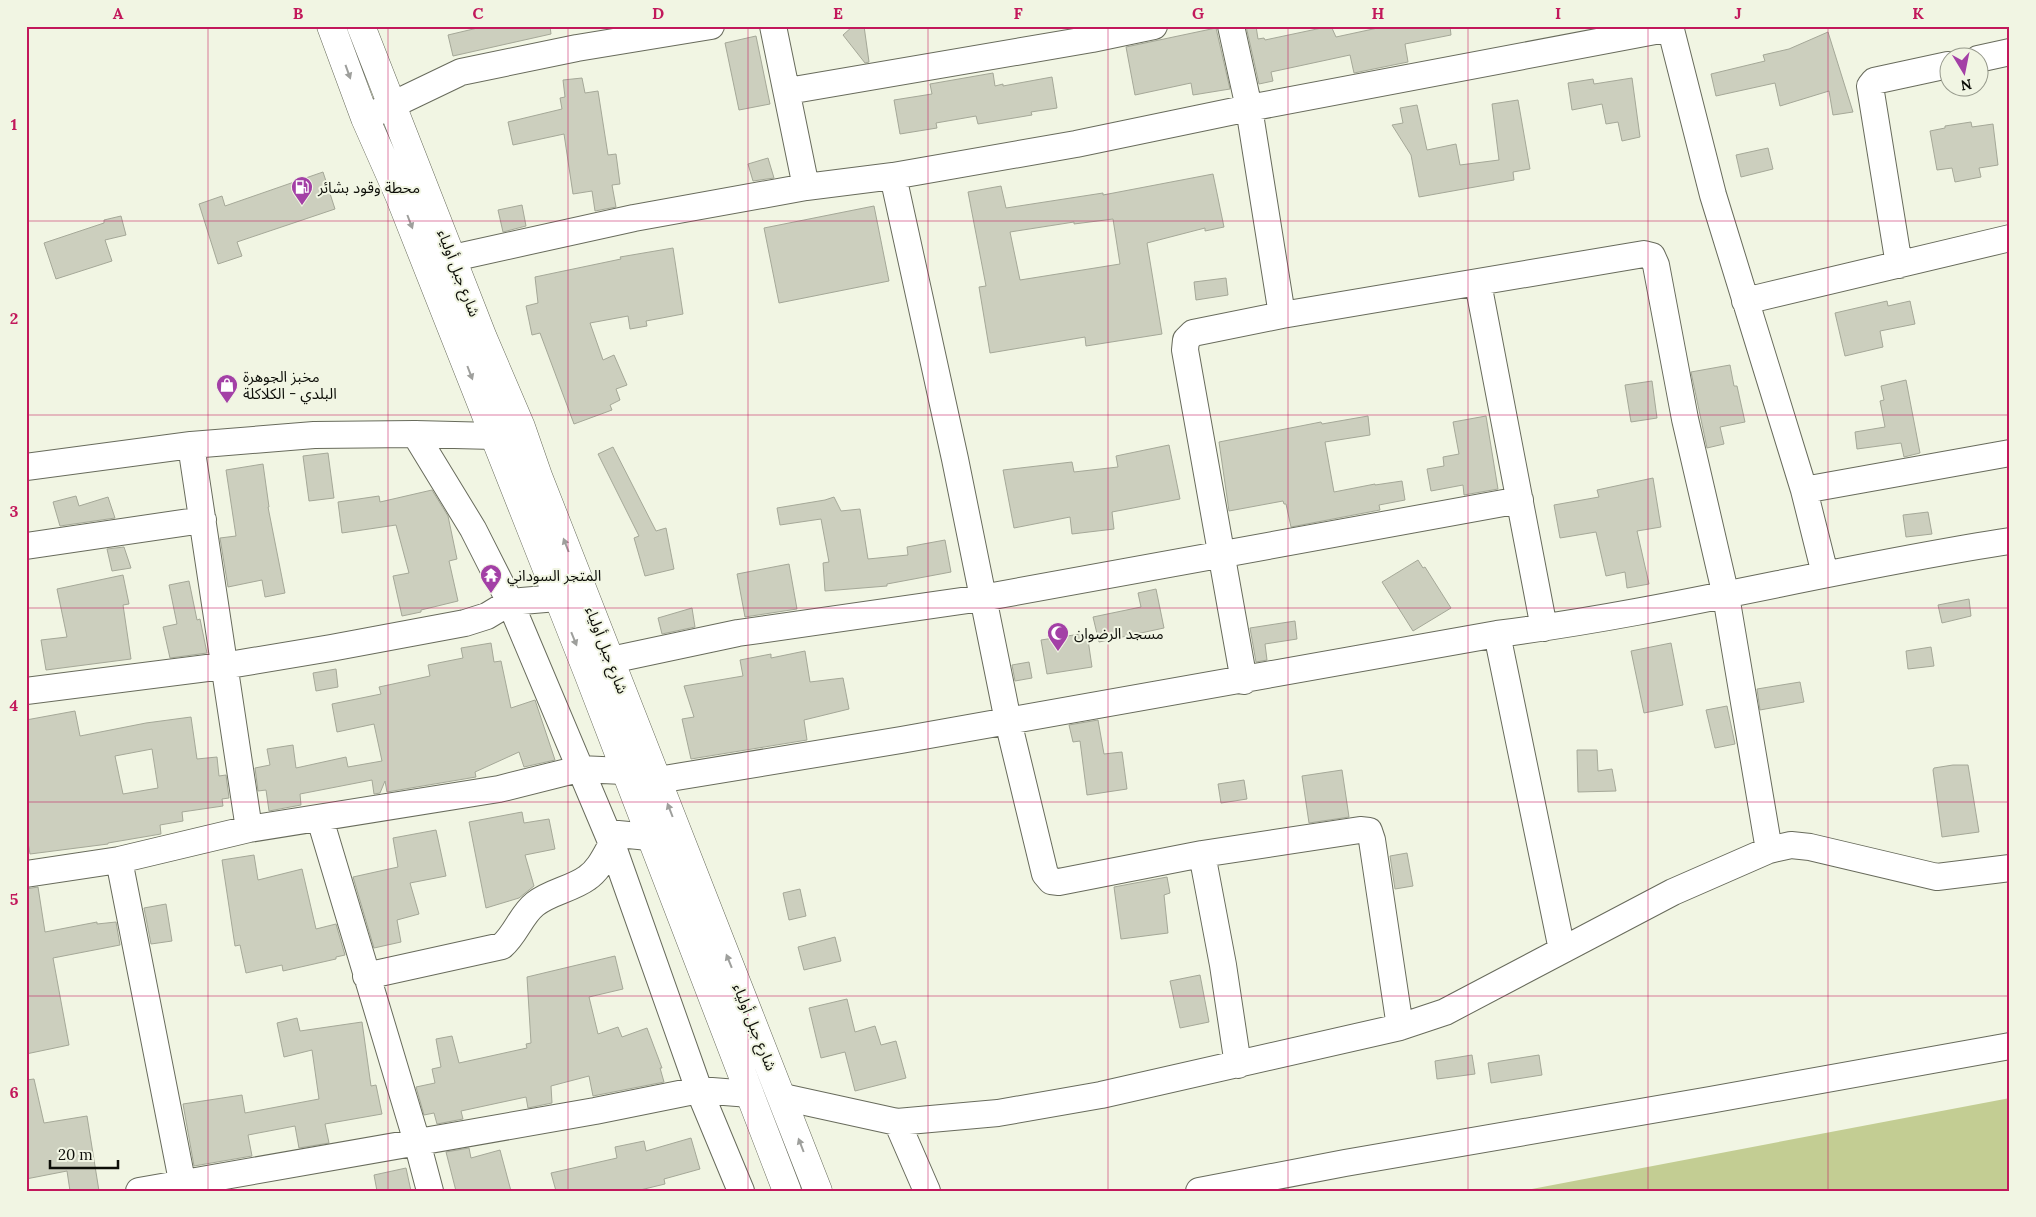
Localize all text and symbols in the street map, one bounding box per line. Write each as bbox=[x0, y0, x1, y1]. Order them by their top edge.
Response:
text: A bbox=[113, 3, 124, 23]
text: B bbox=[293, 3, 304, 23]
text: C bbox=[472, 3, 484, 23]
text: D bbox=[652, 3, 664, 23]
text: E bbox=[833, 3, 843, 23]
text: F bbox=[1013, 3, 1023, 23]
text: G bbox=[1192, 3, 1204, 23]
text: H bbox=[1372, 3, 1385, 23]
text: I bbox=[1555, 3, 1561, 23]
text: J bbox=[1734, 3, 1742, 23]
text: K bbox=[1912, 3, 1924, 23]
north arrow bbox=[1938, 48, 1988, 98]
one-way arrow bbox=[344, 65, 352, 80]
text: N bbox=[1959, 75, 1973, 95]
text: 1 bbox=[11, 114, 17, 134]
fuel station icon: محطة وقود بشائر bbox=[290, 175, 314, 206]
place label: محطة وقود بشائر bbox=[317, 178, 420, 197]
one-way arrow bbox=[406, 215, 414, 229]
street label: شارع جبل أولياء bbox=[431, 227, 484, 321]
text: 2 bbox=[10, 308, 18, 328]
one-way arrow bbox=[466, 366, 474, 380]
place label: مخبز الجوهرة البلدي - الكلاكلة bbox=[243, 367, 337, 405]
shop icon: مخبز الجوهرة البلدي - الكلاكلة bbox=[215, 373, 239, 404]
text: 3 bbox=[10, 501, 19, 521]
one-way arrow bbox=[561, 538, 569, 552]
temple icon: المتجر السوداني bbox=[479, 563, 503, 594]
place label: المتجر السوداني bbox=[507, 566, 601, 587]
street label: شارع جبل أولياء bbox=[579, 604, 632, 698]
mosque icon: مسجد الرضوان bbox=[1046, 621, 1070, 652]
place label: مسجد الرضوان bbox=[1074, 624, 1164, 643]
one-way arrow bbox=[570, 631, 578, 646]
text: 4 bbox=[10, 695, 19, 715]
one-way arrow bbox=[666, 802, 674, 817]
text: 5 bbox=[10, 889, 19, 909]
one-way arrow bbox=[724, 954, 732, 969]
street label: شارع جبل أولياء bbox=[726, 981, 781, 1075]
text: 6 bbox=[9, 1082, 19, 1102]
scale bar bbox=[50, 1137, 118, 1169]
one-way arrow bbox=[797, 1137, 805, 1152]
text: 20 m bbox=[58, 1145, 93, 1164]

